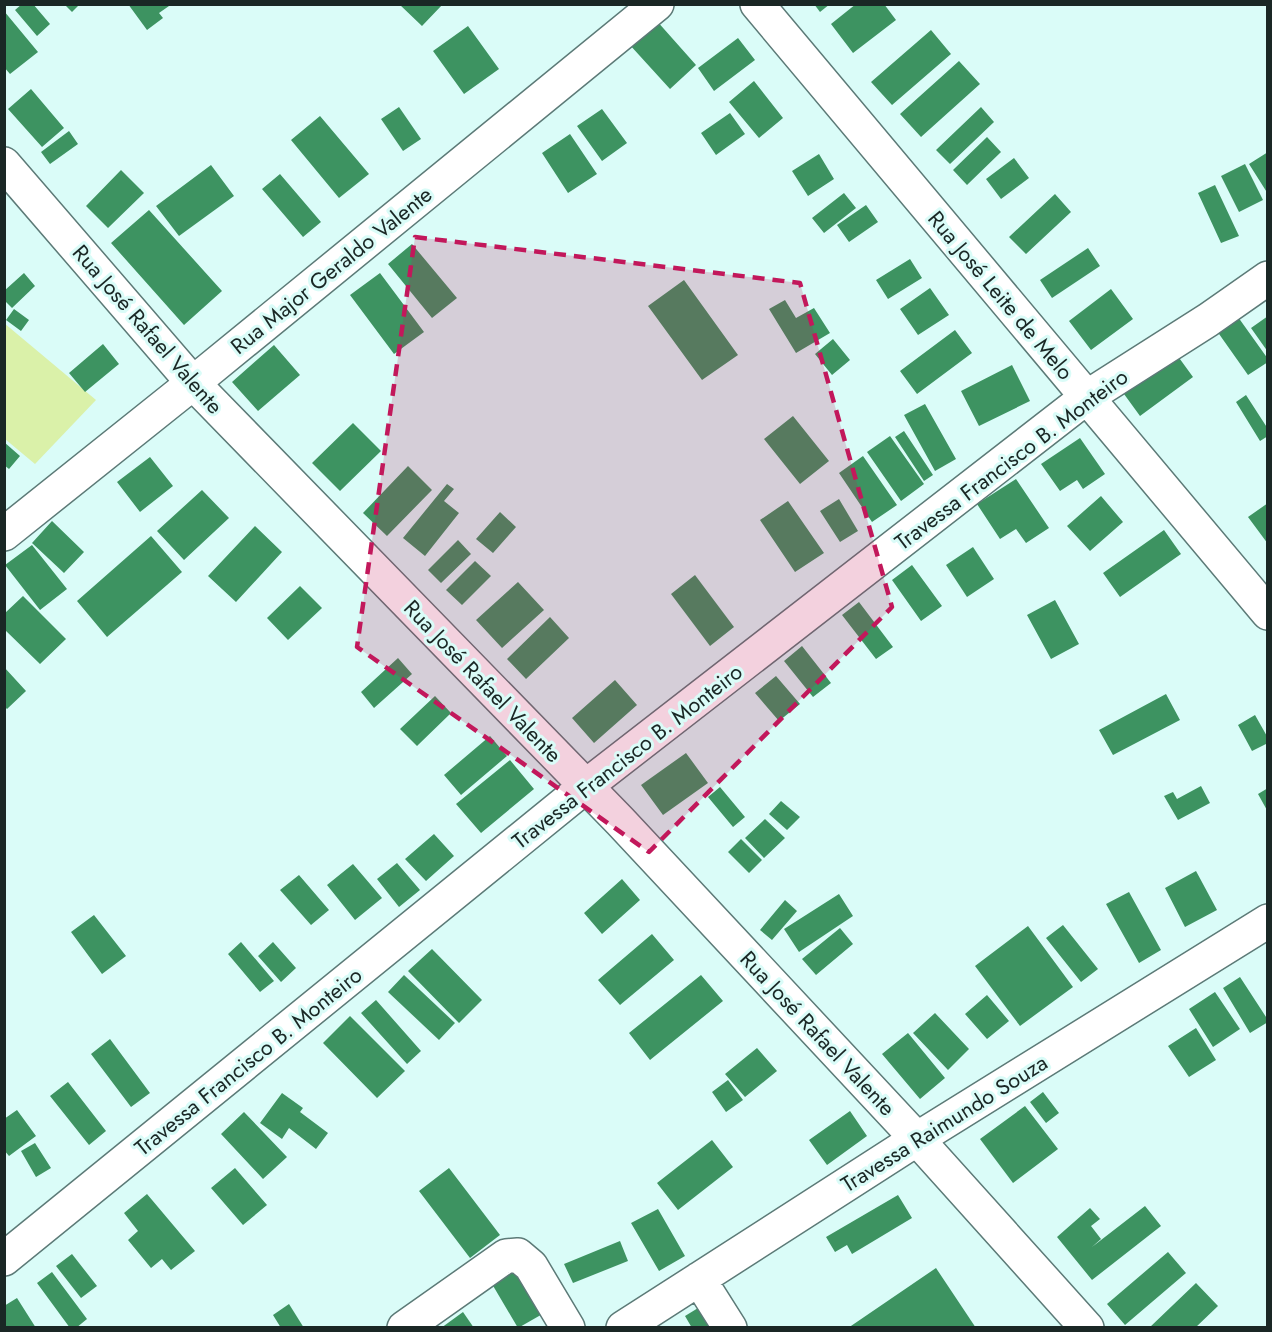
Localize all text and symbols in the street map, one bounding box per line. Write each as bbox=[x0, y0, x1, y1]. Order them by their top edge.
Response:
street label: Rua Major Geraldo Valente bbox=[223, 178, 439, 362]
street label: Rua José Leite de Melo bbox=[921, 204, 1081, 386]
street label: Rua José Rafael Valente bbox=[65, 237, 231, 421]
street label: Travessa Francisco B. Monteiro bbox=[888, 361, 1134, 557]
street label: Rua José Rafael Valente bbox=[397, 592, 569, 770]
street label: Travessa Francisco B. Monteiro bbox=[505, 656, 749, 856]
street label: Rua José Rafael Valente bbox=[733, 943, 903, 1123]
street label: Travessa Francisco B. Monteiro bbox=[127, 959, 369, 1163]
street label: Travessa Raimundo Souza bbox=[834, 1046, 1054, 1200]

